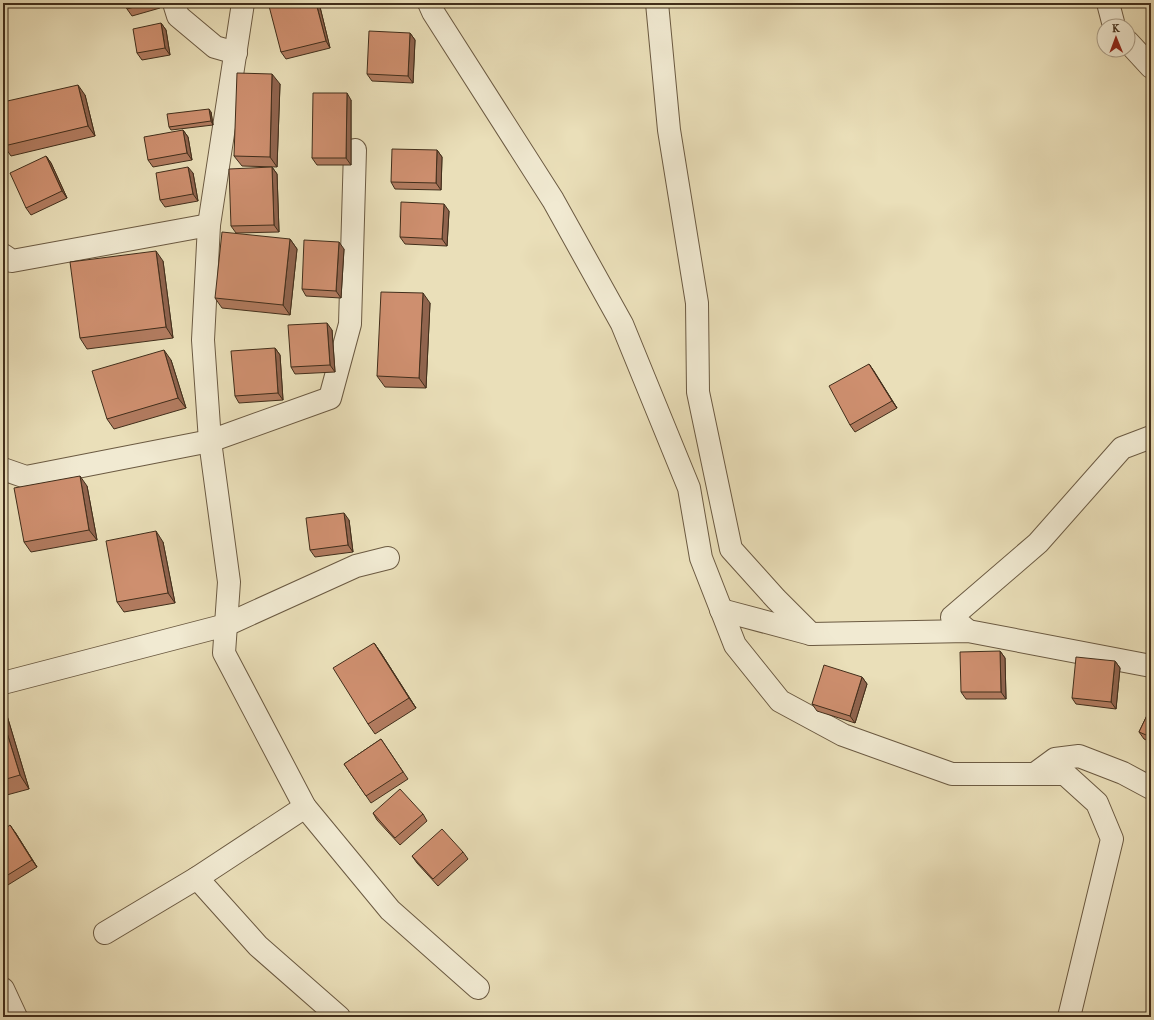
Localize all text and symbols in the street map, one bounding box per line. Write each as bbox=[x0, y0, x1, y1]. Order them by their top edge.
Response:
north arrow bbox=[1096, 18, 1136, 58]
text: K bbox=[1112, 22, 1121, 35]

